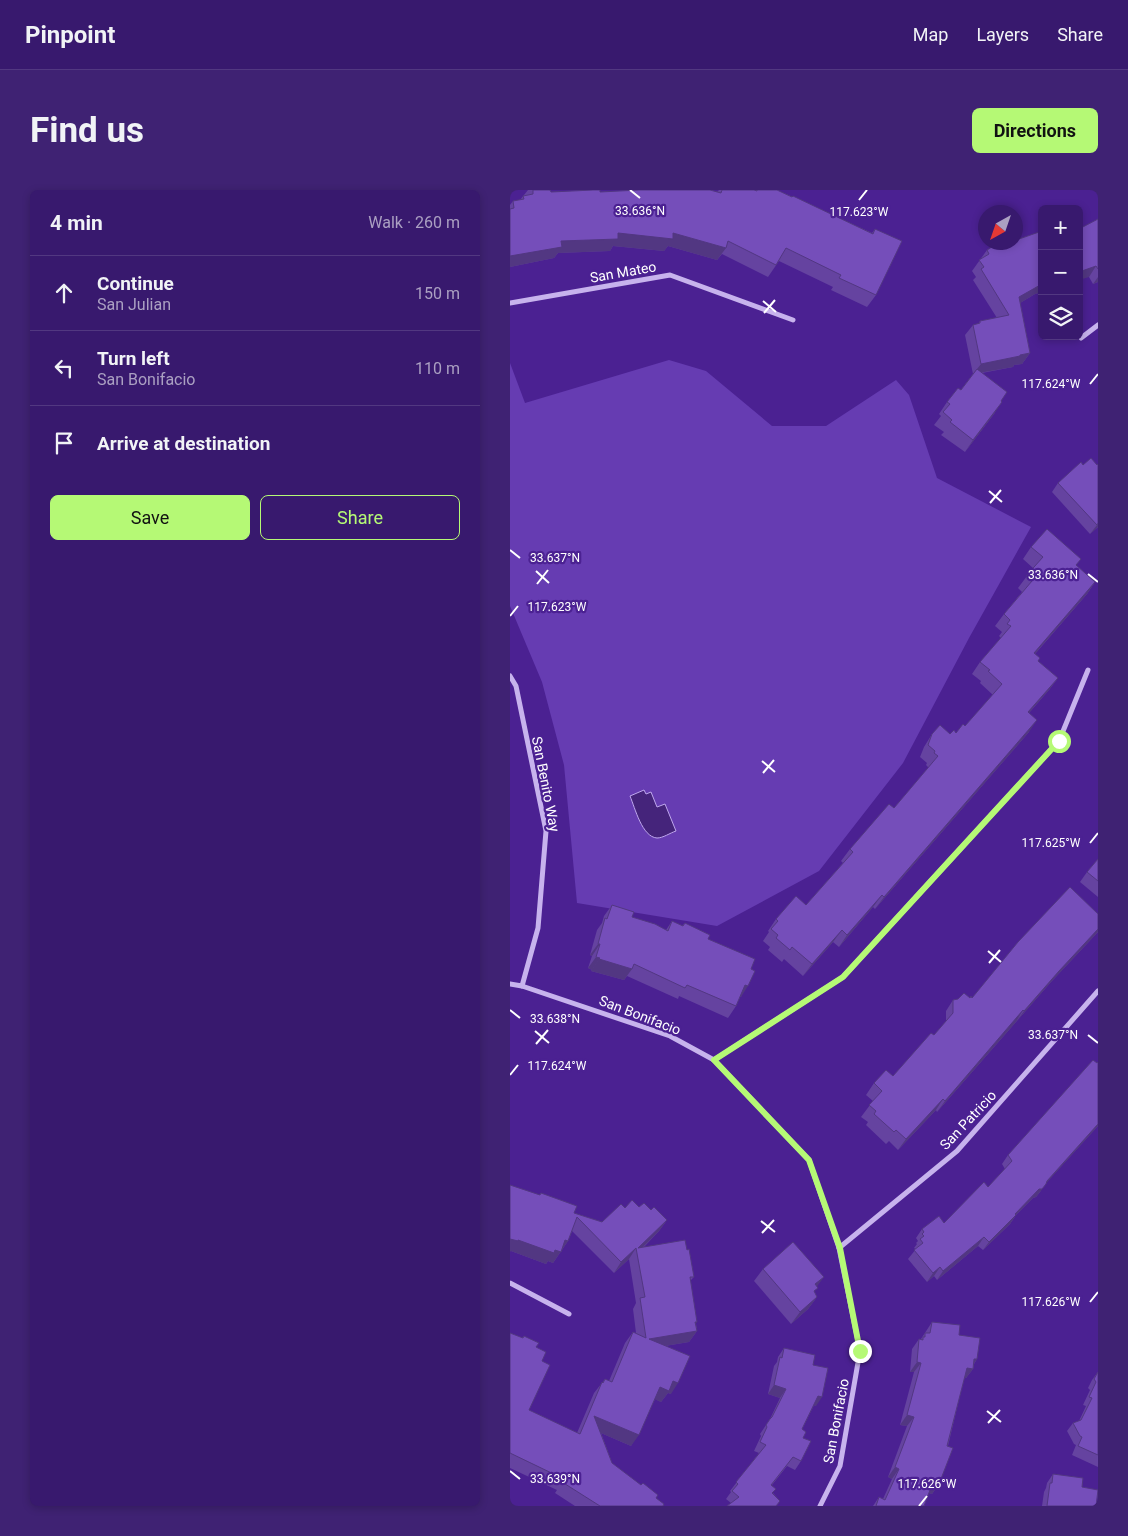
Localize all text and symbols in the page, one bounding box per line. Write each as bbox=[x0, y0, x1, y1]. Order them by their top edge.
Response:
text: Pinpoint bbox=[25, 21, 115, 49]
text: Map bbox=[913, 24, 948, 45]
text: Layers bbox=[976, 24, 1029, 45]
text: Share bbox=[1057, 24, 1103, 45]
button: Directions bbox=[972, 108, 1098, 153]
text: Find us bbox=[30, 110, 144, 151]
text: 33.636°N bbox=[615, 204, 665, 218]
text: 117.623°W bbox=[830, 205, 889, 219]
north arrow bbox=[978, 205, 1023, 250]
map controls bbox=[1038, 205, 1083, 340]
button: + bbox=[1038, 205, 1083, 250]
text: 4 min bbox=[50, 211, 103, 235]
text: Walk · 260 m bbox=[368, 213, 460, 232]
button: − bbox=[1038, 250, 1083, 295]
street label: San Mateo bbox=[589, 258, 657, 286]
text: Continue bbox=[97, 272, 174, 295]
icon: ahead bbox=[50, 279, 78, 307]
text: 150 m bbox=[415, 284, 460, 303]
text: San Julian bbox=[97, 295, 171, 314]
button: layers bbox=[1038, 295, 1083, 340]
text: Turn left bbox=[97, 347, 170, 370]
icon: left bbox=[50, 354, 78, 382]
text: 110 m bbox=[415, 359, 460, 378]
text: San Bonifacio bbox=[97, 370, 195, 389]
text: 117.624°W bbox=[1022, 377, 1081, 391]
icon: arrive bbox=[50, 429, 78, 457]
text: Arrive at destination bbox=[97, 432, 270, 455]
button: Save bbox=[50, 495, 250, 540]
button: Share bbox=[260, 495, 460, 540]
text: 33.637°N bbox=[530, 551, 580, 565]
text: 33.636°N bbox=[1028, 568, 1078, 582]
text: 117.623°W bbox=[528, 600, 587, 614]
route start bbox=[1048, 730, 1071, 753]
street label: San Benito Way bbox=[529, 735, 563, 833]
text: 117.625°W bbox=[1022, 836, 1081, 850]
street label: San Bonifacio bbox=[597, 992, 683, 1038]
text: 33.638°N bbox=[530, 1012, 580, 1026]
text: 33.637°N bbox=[1028, 1028, 1078, 1042]
text: 117.624°W bbox=[528, 1059, 587, 1073]
street label: San Patricio bbox=[937, 1087, 999, 1153]
text: 117.626°W bbox=[1022, 1295, 1081, 1309]
route end bbox=[849, 1340, 872, 1363]
street label: San Bonifacio bbox=[820, 1377, 852, 1465]
text: 33.639°N bbox=[530, 1472, 580, 1486]
text: 117.626°W bbox=[898, 1477, 957, 1491]

